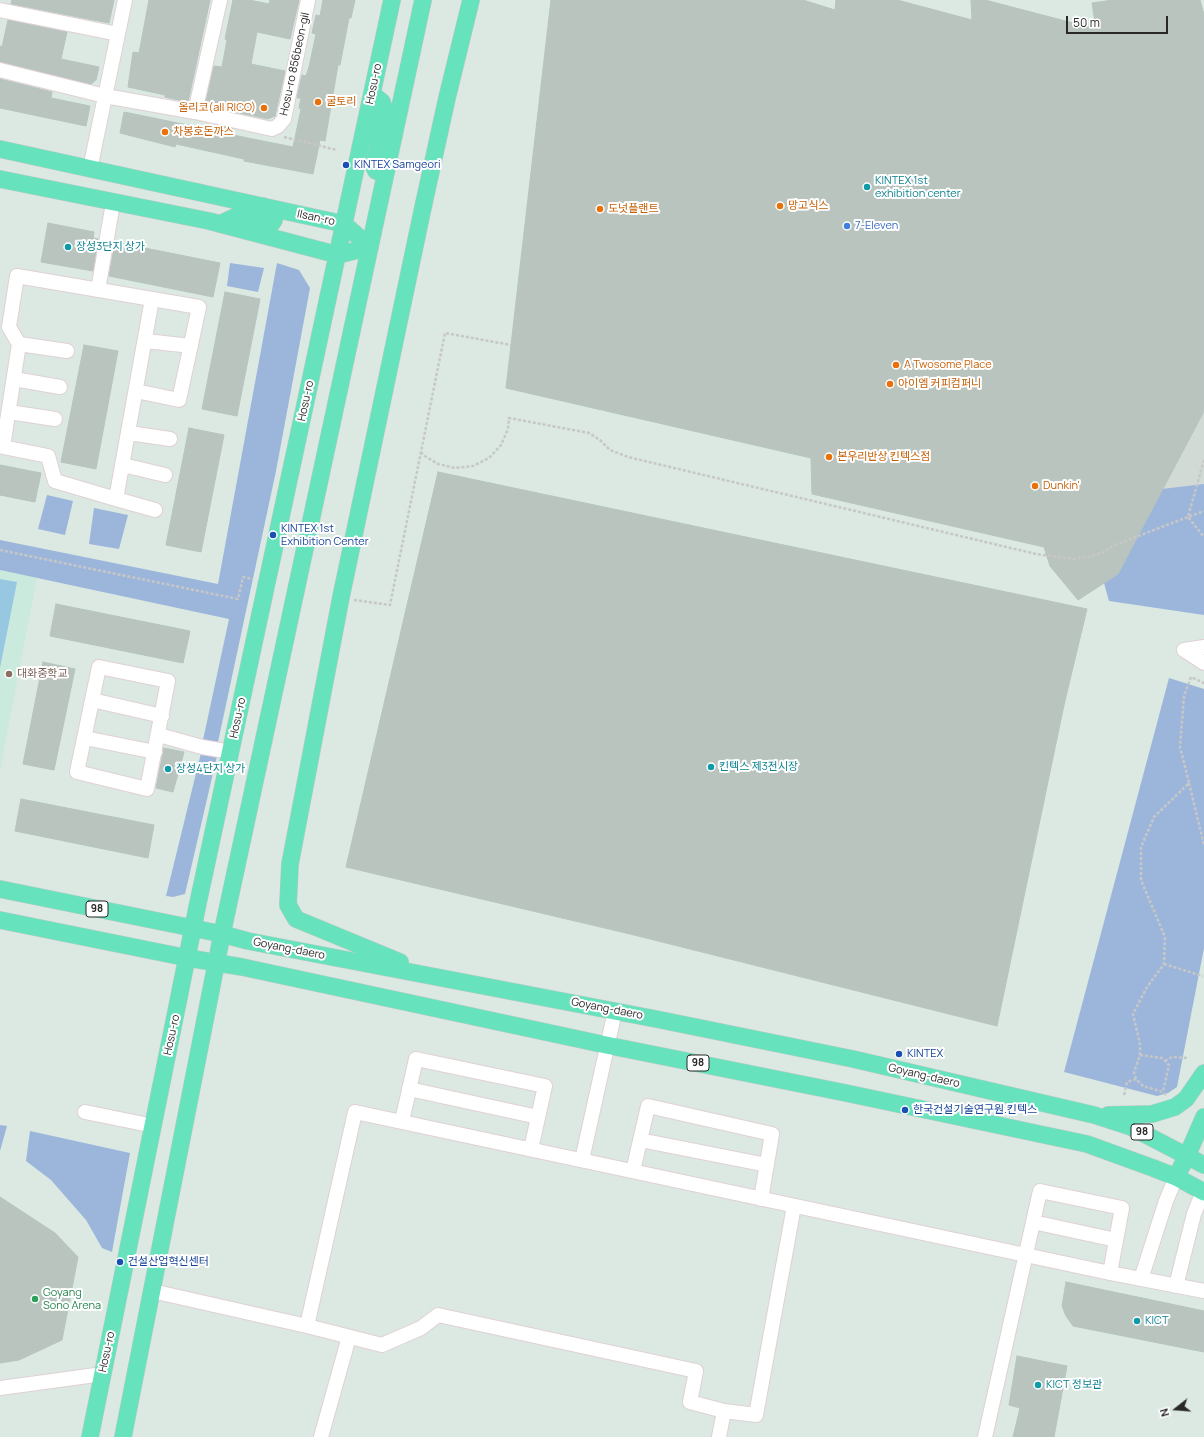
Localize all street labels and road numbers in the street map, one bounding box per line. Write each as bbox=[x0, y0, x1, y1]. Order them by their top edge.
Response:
street label: Hosu-ro 856beon-gil bbox=[278, 11, 312, 117]
street label: Hosu-ro bbox=[363, 62, 385, 106]
street label: Ilsan-ro bbox=[296, 208, 336, 228]
street label: Hosu-ro bbox=[295, 379, 317, 423]
street label: Hosu-ro bbox=[227, 696, 249, 740]
road number: 98 bbox=[86, 901, 108, 917]
street label: Goyang-daero bbox=[252, 936, 326, 962]
street label: Goyang-daero bbox=[570, 996, 644, 1022]
street label: Hosu-ro bbox=[161, 1013, 183, 1057]
road number: 98 bbox=[687, 1055, 709, 1071]
street label: Goyang-daero bbox=[887, 1061, 961, 1091]
road number: 98 bbox=[1131, 1124, 1153, 1140]
street label: Hosu-ro bbox=[96, 1330, 118, 1374]

